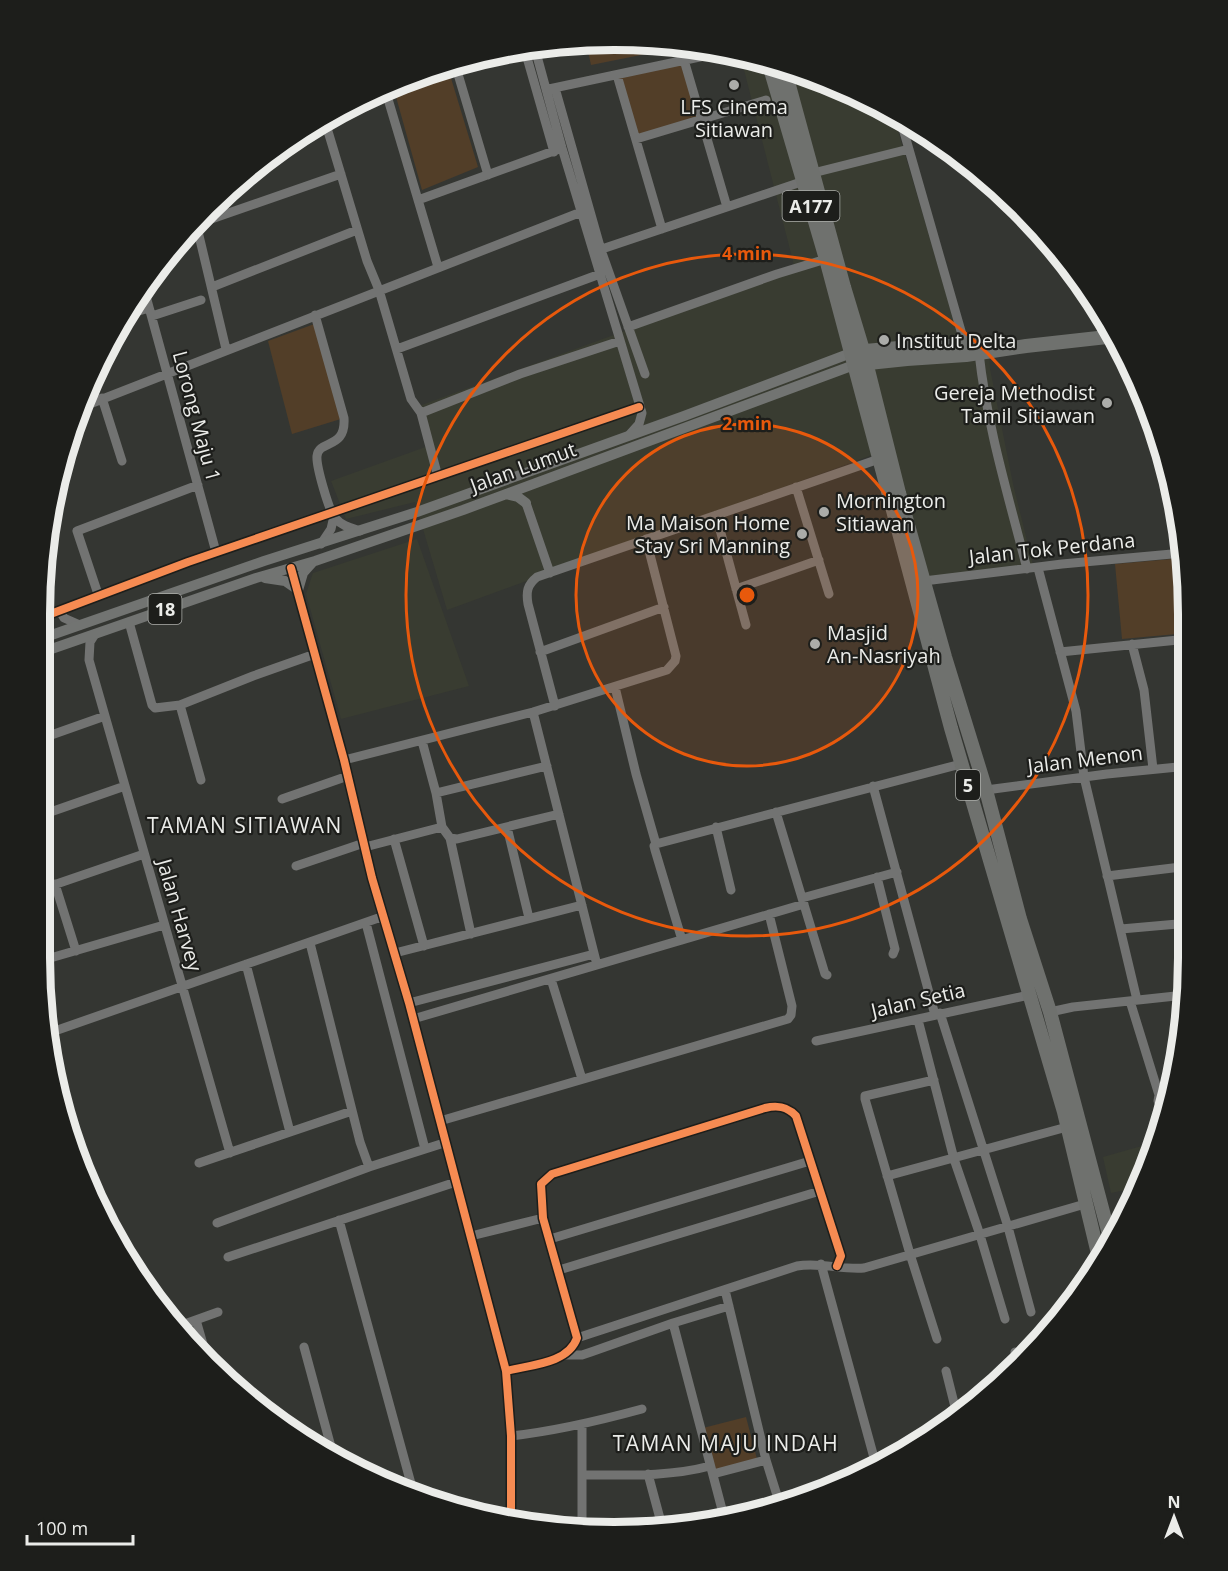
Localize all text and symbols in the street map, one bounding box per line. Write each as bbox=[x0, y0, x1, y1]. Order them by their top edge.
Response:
marker: LFS Cinema Sitiawan bbox=[727, 78, 741, 92]
place label: LFS Cinema Sitiawan bbox=[680, 93, 788, 143]
road number: A177 bbox=[782, 191, 840, 221]
text: 4 min bbox=[722, 241, 772, 265]
place label: Institut Delta bbox=[896, 327, 1016, 354]
marker: Institut Delta bbox=[877, 333, 891, 347]
street label: Lorong Maju 1 bbox=[167, 348, 227, 484]
place label: Gereja Methodist Tamil Sitiawan bbox=[934, 379, 1095, 429]
marker: Gereja Methodist Tamil Sitiawan bbox=[1100, 396, 1114, 410]
text: 2 min bbox=[722, 411, 772, 435]
street label: Jalan Lumut bbox=[464, 435, 580, 499]
place label: Mornington Sitiawan bbox=[836, 487, 946, 537]
marker: Mornington Sitiawan bbox=[817, 505, 831, 519]
place label: Ma Maison Home Stay Sri Manning bbox=[626, 509, 790, 559]
street label: Jalan Tok Perdana bbox=[966, 526, 1136, 570]
marker: Ma Maison Home Stay Sri Manning bbox=[795, 527, 809, 541]
centre of rings bbox=[737, 585, 757, 605]
road number: 18 bbox=[148, 594, 182, 624]
place label: Masjid An-Nasriyah bbox=[827, 619, 941, 669]
marker: Masjid An-Nasriyah bbox=[808, 637, 822, 651]
street label: Jalan Menon bbox=[1024, 739, 1144, 780]
road number: 5 bbox=[956, 770, 980, 800]
district label: TAMAN SITIAWAN bbox=[147, 811, 343, 839]
street label: Jalan Harvey bbox=[151, 854, 209, 975]
street label: Jalan Setia bbox=[866, 976, 968, 1024]
district label: TAMAN MAJU INDAH bbox=[613, 1429, 839, 1457]
north arrow bbox=[1144, 1487, 1204, 1547]
text: N bbox=[1167, 1491, 1181, 1513]
scale bar bbox=[27, 1508, 134, 1546]
text: 100 m bbox=[36, 1516, 88, 1540]

